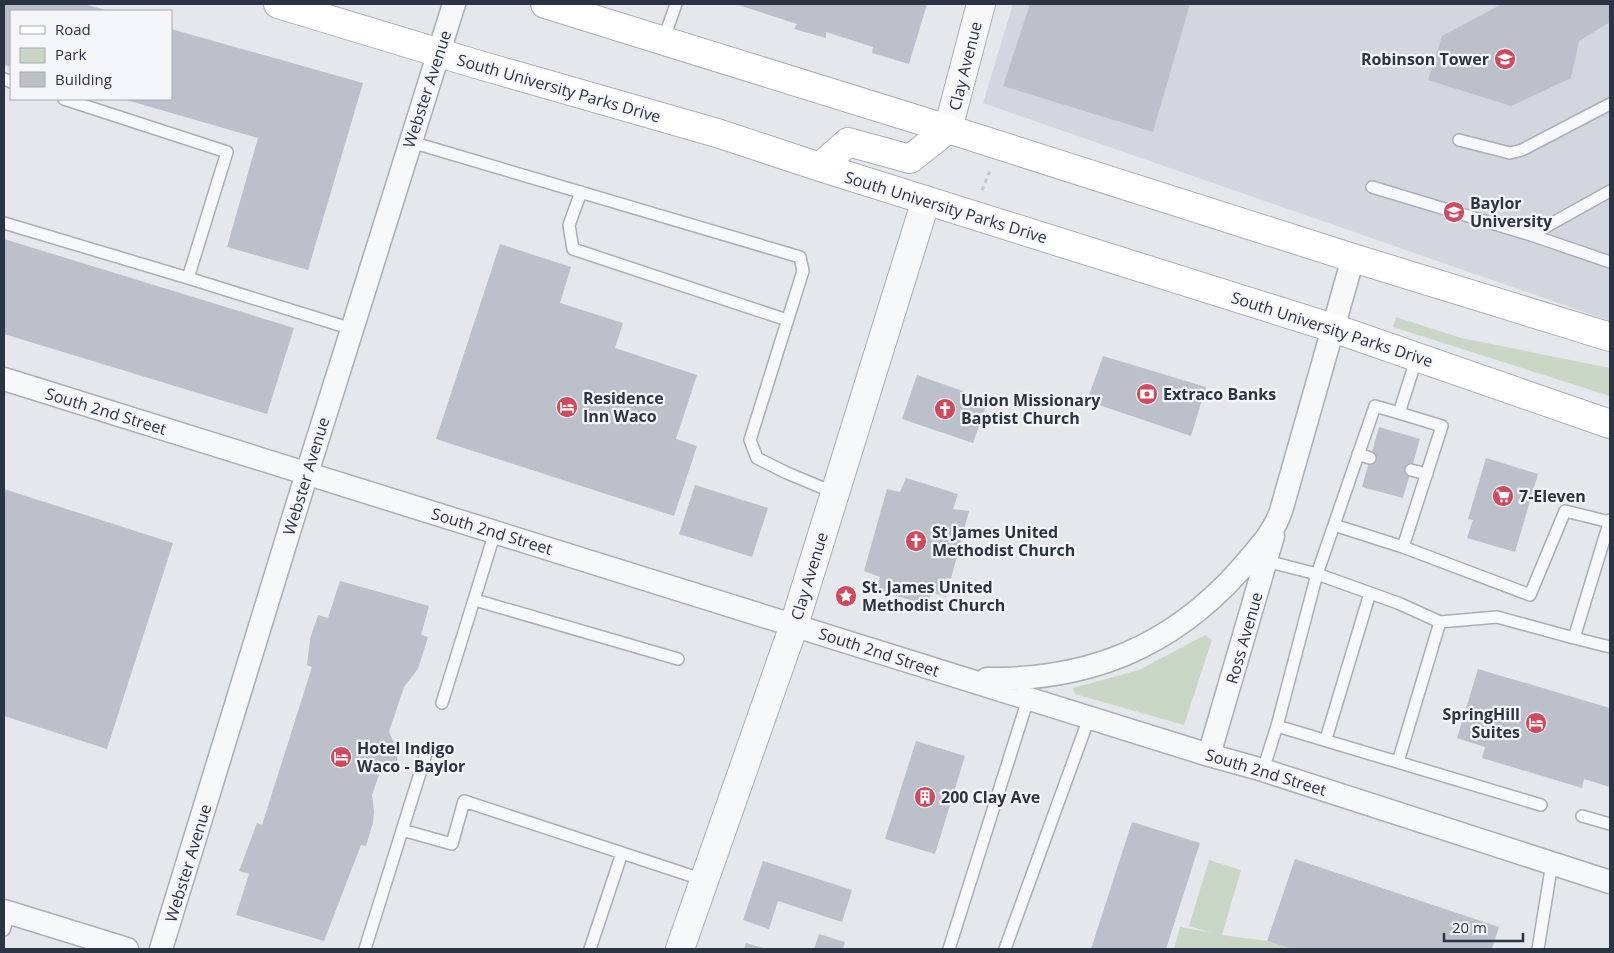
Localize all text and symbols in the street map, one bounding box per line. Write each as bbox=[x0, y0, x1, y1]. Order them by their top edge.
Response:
legend bbox=[10, 10, 172, 100]
text: Road bbox=[55, 19, 91, 39]
street label: Clay Avenue bbox=[943, 19, 987, 113]
street label: Webster Avenue bbox=[398, 27, 456, 151]
text: Park bbox=[55, 44, 86, 64]
school or university icon: Robinson Tower bbox=[1493, 47, 1517, 71]
street label: South University Parks Drive bbox=[455, 48, 663, 128]
place label: Robinson Tower bbox=[1361, 48, 1489, 70]
text: Building bbox=[55, 69, 112, 89]
street label: South University Parks Drive bbox=[842, 166, 1050, 248]
place label: Baylor University bbox=[1470, 192, 1553, 232]
school or university icon: Baylor University bbox=[1442, 200, 1466, 224]
street label: South University Parks Drive bbox=[1228, 286, 1436, 372]
street label: South 2nd Street bbox=[43, 382, 169, 440]
bank icon: Extraco Banks bbox=[1135, 382, 1159, 406]
place label: Extraco Banks bbox=[1163, 383, 1276, 405]
place label: Residence Inn Waco bbox=[583, 387, 664, 427]
place label: Union Missionary Baptist Church bbox=[961, 389, 1101, 429]
hotel icon: Residence Inn Waco bbox=[555, 395, 579, 419]
church icon: Union Missionary Baptist Church bbox=[933, 397, 957, 421]
street label: Webster Avenue bbox=[278, 414, 334, 538]
supermarket icon: 7-Eleven bbox=[1491, 484, 1515, 508]
place label: 7-Eleven bbox=[1519, 485, 1586, 507]
street label: South 2nd Street bbox=[429, 502, 555, 560]
place label: St James United Methodist Church bbox=[932, 521, 1075, 561]
street label: Clay Avenue bbox=[785, 529, 833, 623]
church icon: St James United Methodist Church bbox=[904, 529, 928, 553]
place label: St. James United Methodist Church bbox=[862, 576, 1005, 616]
place icon: St. James United Methodist Church bbox=[834, 584, 858, 608]
street label: Ross Avenue bbox=[1220, 589, 1268, 687]
street label: South 2nd Street bbox=[816, 622, 942, 682]
place label: SpringHill Suites bbox=[1442, 703, 1520, 743]
hotel icon: SpringHill Suites bbox=[1524, 711, 1548, 735]
place label: Hotel Indigo Waco - Baylor bbox=[357, 737, 465, 777]
street label: South 2nd Street bbox=[1203, 743, 1329, 801]
hotel icon: Hotel Indigo Waco - Baylor bbox=[329, 745, 353, 769]
building icon: 200 Clay Ave bbox=[913, 785, 937, 809]
place label: 200 Clay Ave bbox=[941, 786, 1040, 808]
street label: Webster Avenue bbox=[160, 801, 216, 925]
scale bar bbox=[1444, 910, 1523, 942]
text: 20 m bbox=[1452, 917, 1487, 937]

